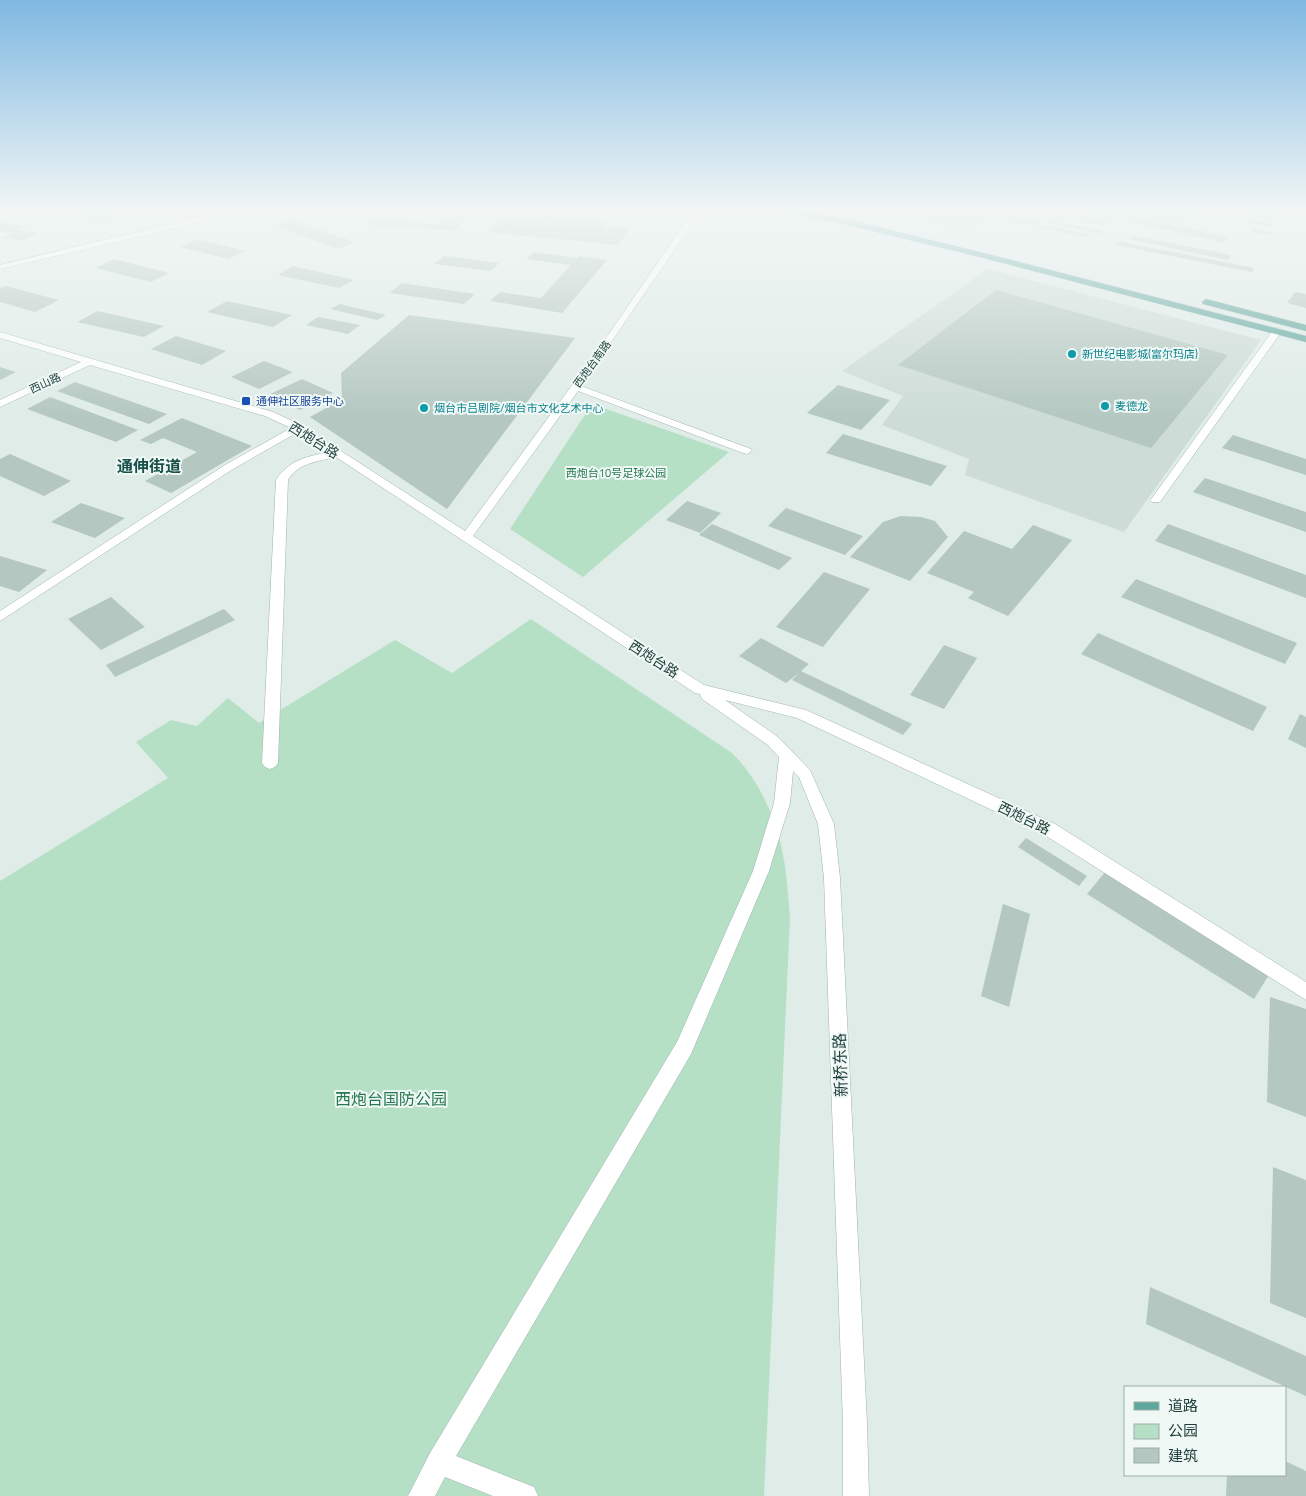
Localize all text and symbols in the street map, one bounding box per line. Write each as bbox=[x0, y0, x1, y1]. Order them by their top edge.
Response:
street label: 西炮台南路 bbox=[569, 337, 615, 391]
place label: 新世纪电影城(富尔玛店) bbox=[1082, 346, 1198, 362]
marker: 新世纪电影城(富尔玛店) bbox=[1066, 348, 1078, 360]
street label: 西山路 bbox=[27, 369, 63, 397]
place label: 通伸社区服务中心 bbox=[256, 393, 344, 409]
marker: 通伸社区服务中心 bbox=[240, 395, 252, 407]
place label: 麦德龙 bbox=[1115, 398, 1148, 414]
place label: 烟台市吕剧院/烟台市文化艺术中心 bbox=[434, 400, 604, 416]
marker: 麦德龙 bbox=[1099, 400, 1111, 412]
marker: 烟台市吕剧院/烟台市文化艺术中心 bbox=[418, 402, 430, 414]
street label: 西炮台路 bbox=[285, 416, 344, 463]
district label: 通伸街道 bbox=[117, 454, 181, 478]
park label: 西炮台10号足球公园 bbox=[566, 465, 666, 481]
street label: 西炮台路 bbox=[625, 635, 683, 683]
street label: 西炮台路 bbox=[994, 796, 1054, 839]
street label: 新桥东路 bbox=[827, 1033, 853, 1097]
park label: 西炮台国防公园 bbox=[335, 1087, 447, 1111]
legend bbox=[1124, 1386, 1286, 1476]
text: 道路 bbox=[1168, 1394, 1198, 1417]
text: 公园 bbox=[1168, 1419, 1198, 1442]
text: 建筑 bbox=[1168, 1444, 1198, 1467]

